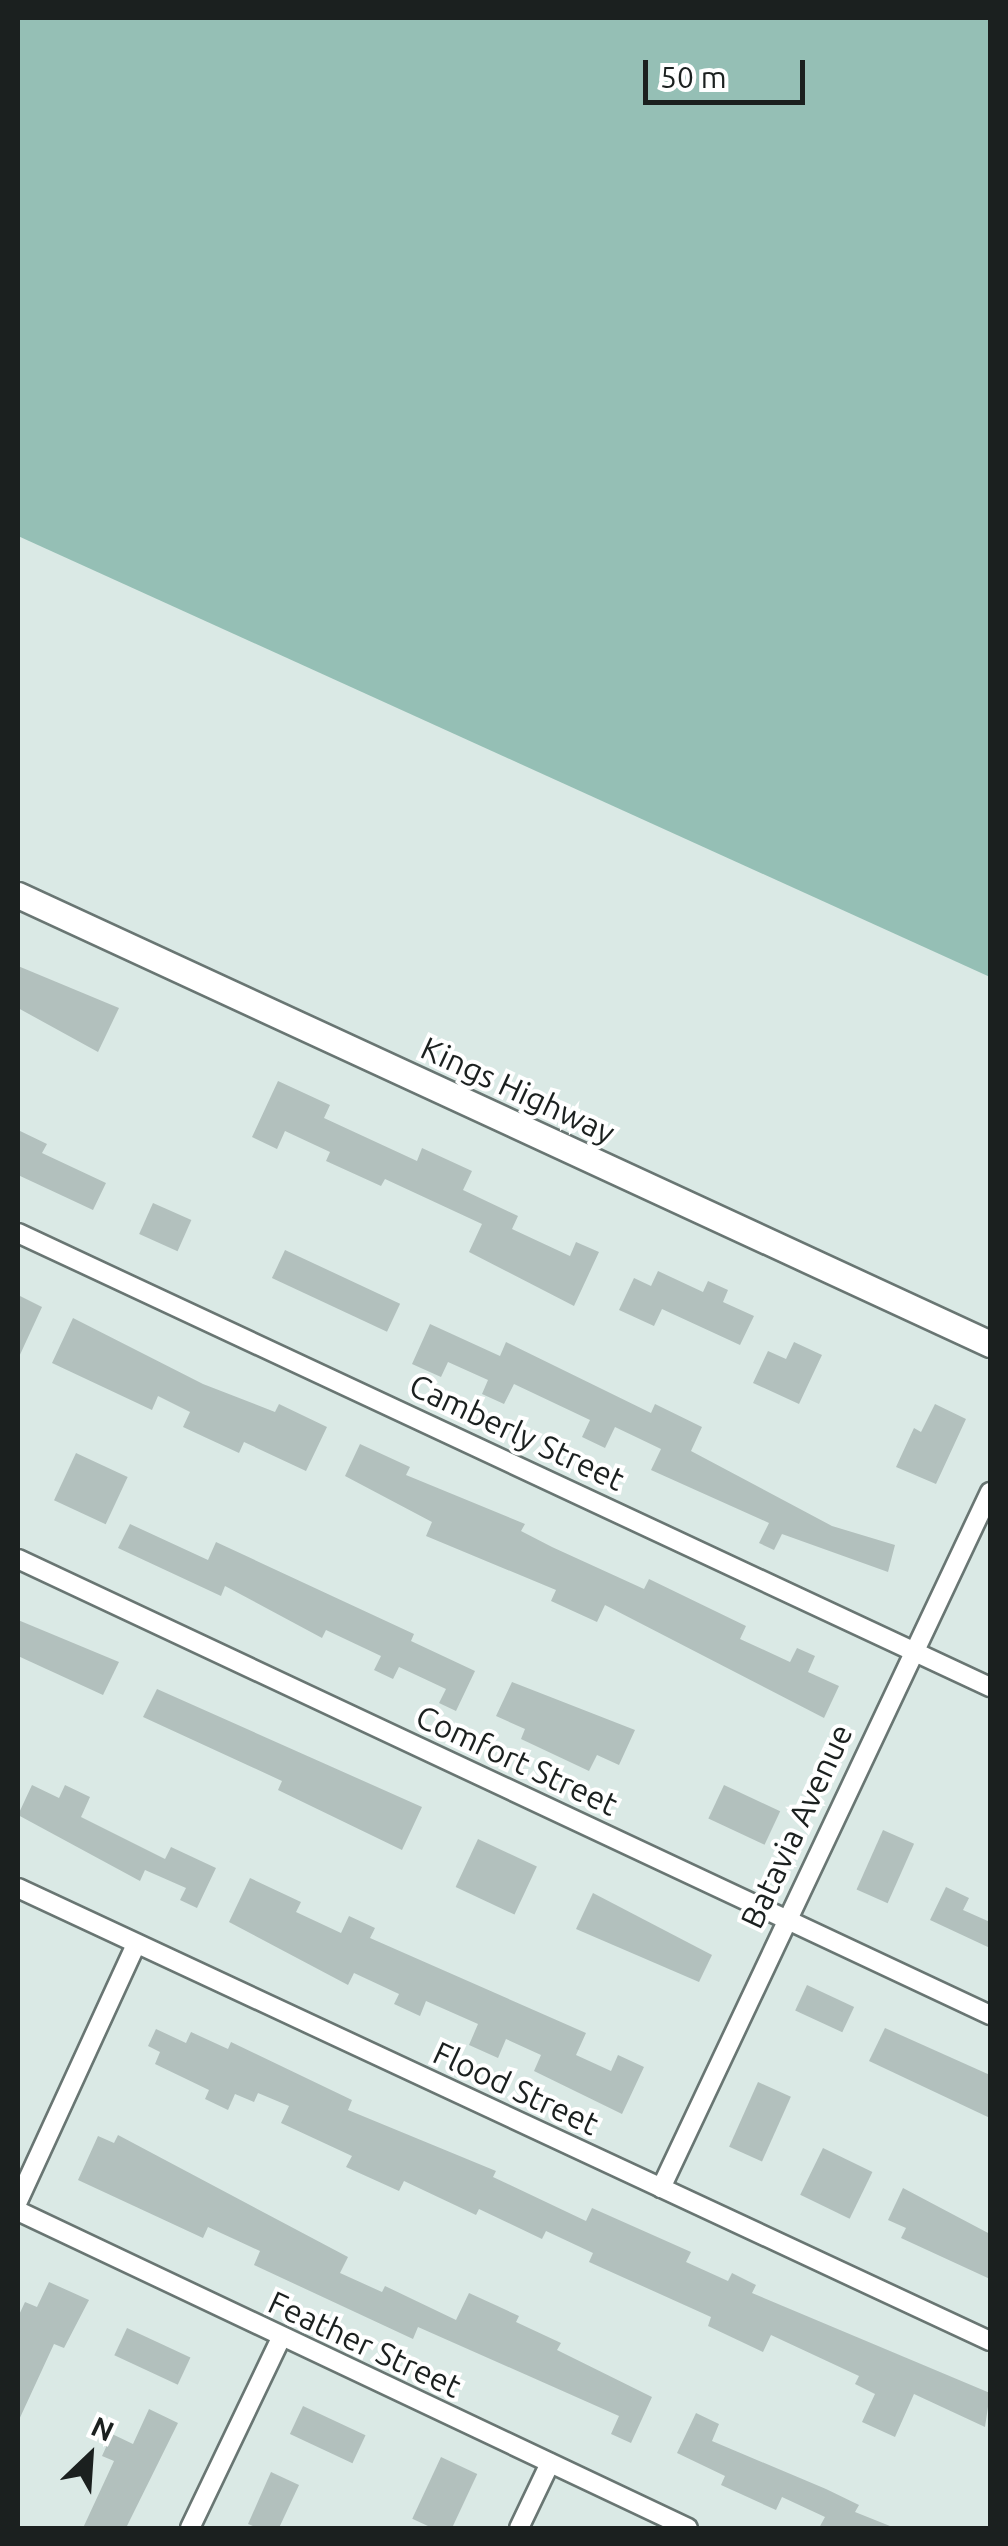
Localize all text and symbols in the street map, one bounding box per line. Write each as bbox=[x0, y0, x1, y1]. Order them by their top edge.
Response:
scale bar bbox=[648, 40, 810, 102]
text: 50 m bbox=[660, 60, 727, 94]
street label: Kings Highway bbox=[415, 1028, 621, 1152]
street label: Camberly Street bbox=[403, 1365, 631, 1499]
street label: Comfort Street bbox=[410, 1696, 624, 1824]
street label: Batavia Avenue bbox=[732, 1718, 860, 1934]
street label: Flood Street bbox=[427, 2033, 605, 2143]
street label: Feather Street bbox=[263, 2283, 467, 2405]
north arrow bbox=[40, 2406, 140, 2506]
text: N bbox=[87, 2410, 119, 2447]

